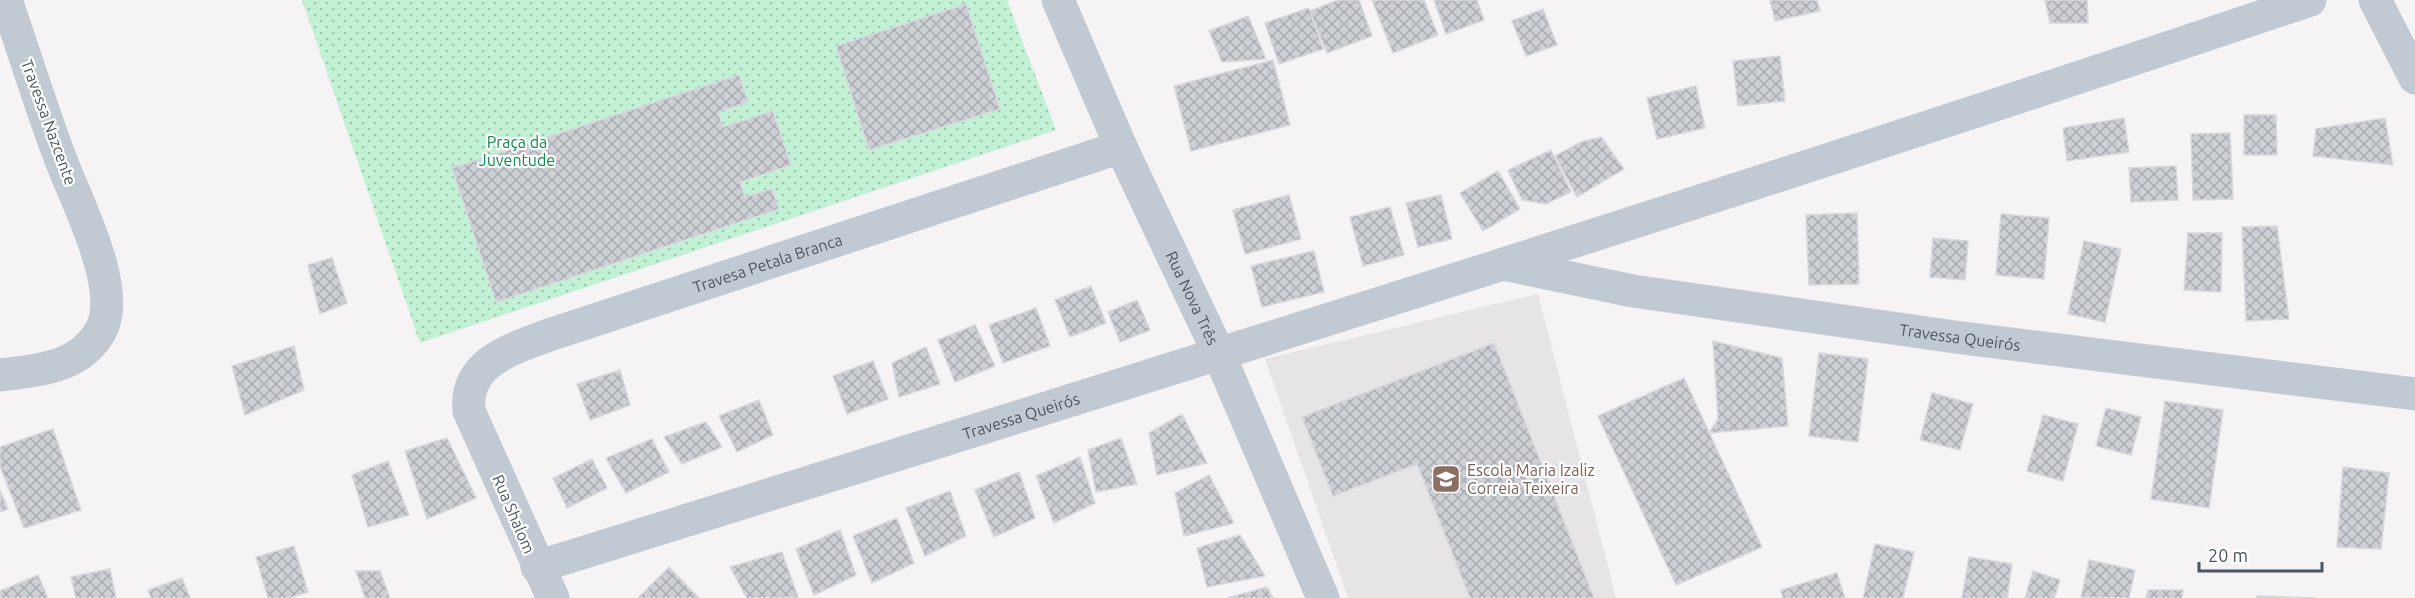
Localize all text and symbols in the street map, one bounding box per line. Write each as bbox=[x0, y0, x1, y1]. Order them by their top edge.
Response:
street label: Travessa Nazcente bbox=[18, 57, 80, 187]
park label: Praça da Juventude bbox=[479, 133, 555, 169]
street label: Travesa Petala Branca bbox=[691, 230, 845, 296]
street label: Rua Nova Três bbox=[1163, 248, 1222, 348]
street label: Travessa Queirós bbox=[1898, 320, 2022, 354]
street label: Travessa Queirós bbox=[960, 389, 1082, 443]
place label: Escola Maria Izaliz Correia Teixeira bbox=[1467, 461, 1595, 497]
school or university icon: Escola Maria Izaliz Correia Teixeira bbox=[1430, 463, 1462, 495]
street label: Rua Shalom bbox=[489, 472, 539, 556]
scale bar bbox=[2199, 535, 2322, 573]
text: 20 m bbox=[2208, 545, 2248, 565]

